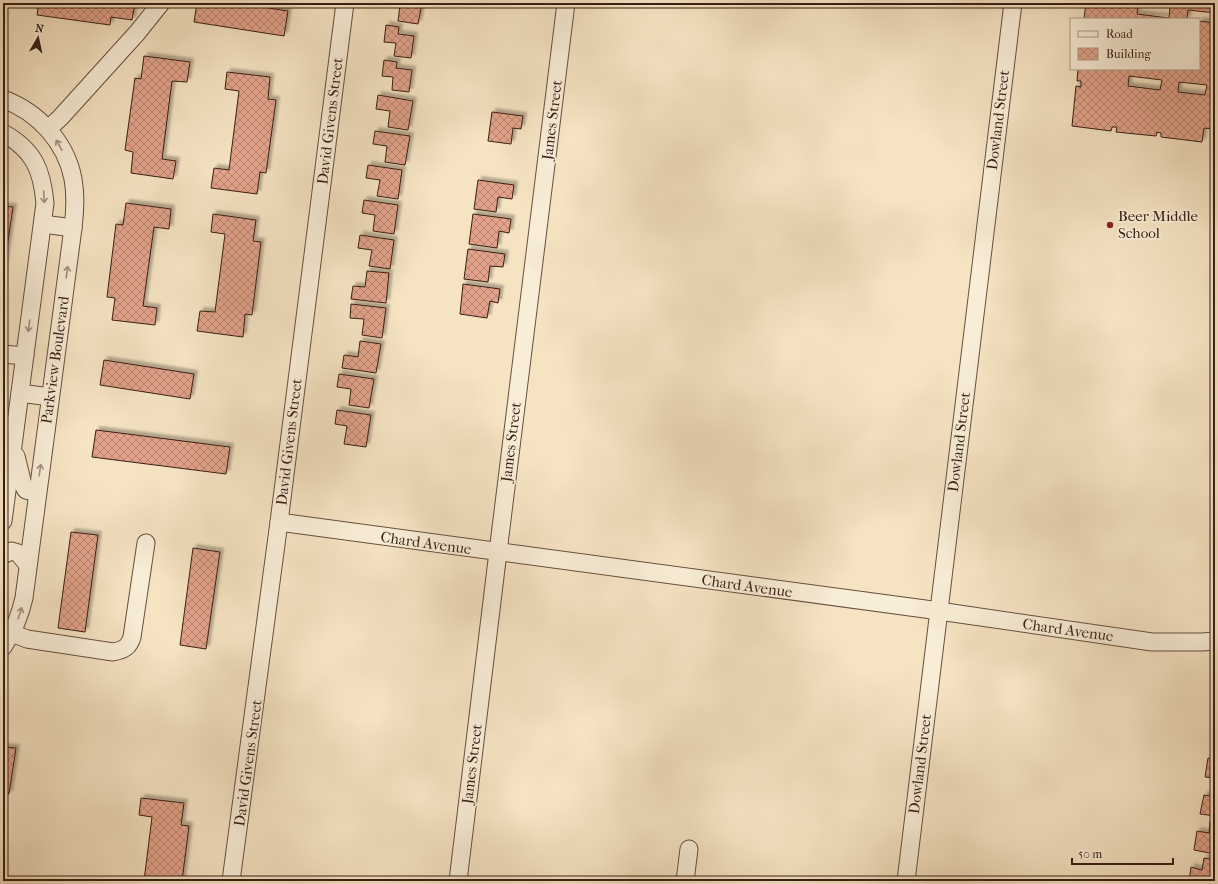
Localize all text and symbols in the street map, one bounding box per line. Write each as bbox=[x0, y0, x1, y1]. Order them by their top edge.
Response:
north arrow bbox=[18, 18, 58, 58]
legend bbox=[1070, 18, 1200, 70]
text: N bbox=[34, 22, 45, 36]
text: Road bbox=[1106, 27, 1133, 41]
text: Building bbox=[1106, 47, 1151, 61]
street label: David Givens Street bbox=[313, 56, 347, 186]
street label: Dowland Street bbox=[983, 68, 1013, 171]
street label: James Street bbox=[538, 78, 566, 162]
one-way arrow bbox=[55, 139, 63, 151]
one-way arrow bbox=[41, 190, 48, 203]
place label: Beer Middle School bbox=[1118, 207, 1199, 242]
marker: Beer Middle School bbox=[1105, 220, 1115, 230]
one-way arrow bbox=[63, 266, 71, 279]
street label: Parkview Boulevard bbox=[37, 294, 73, 425]
one-way arrow bbox=[25, 319, 33, 332]
street label: David Givens Street bbox=[272, 377, 306, 507]
street label: Dowland Street bbox=[944, 390, 974, 493]
street label: James Street bbox=[497, 400, 525, 484]
one-way arrow bbox=[36, 464, 44, 477]
street label: Chard Avenue bbox=[379, 528, 473, 558]
street label: Chard Avenue bbox=[700, 571, 794, 601]
one-way arrow bbox=[17, 606, 24, 619]
street label: Chard Avenue bbox=[1021, 615, 1115, 645]
street label: David Givens Street bbox=[230, 698, 266, 828]
street label: Dowland Street bbox=[905, 712, 935, 815]
street label: James Street bbox=[458, 722, 486, 806]
scale bar bbox=[1072, 840, 1173, 866]
text: 50 m bbox=[1078, 847, 1102, 861]

